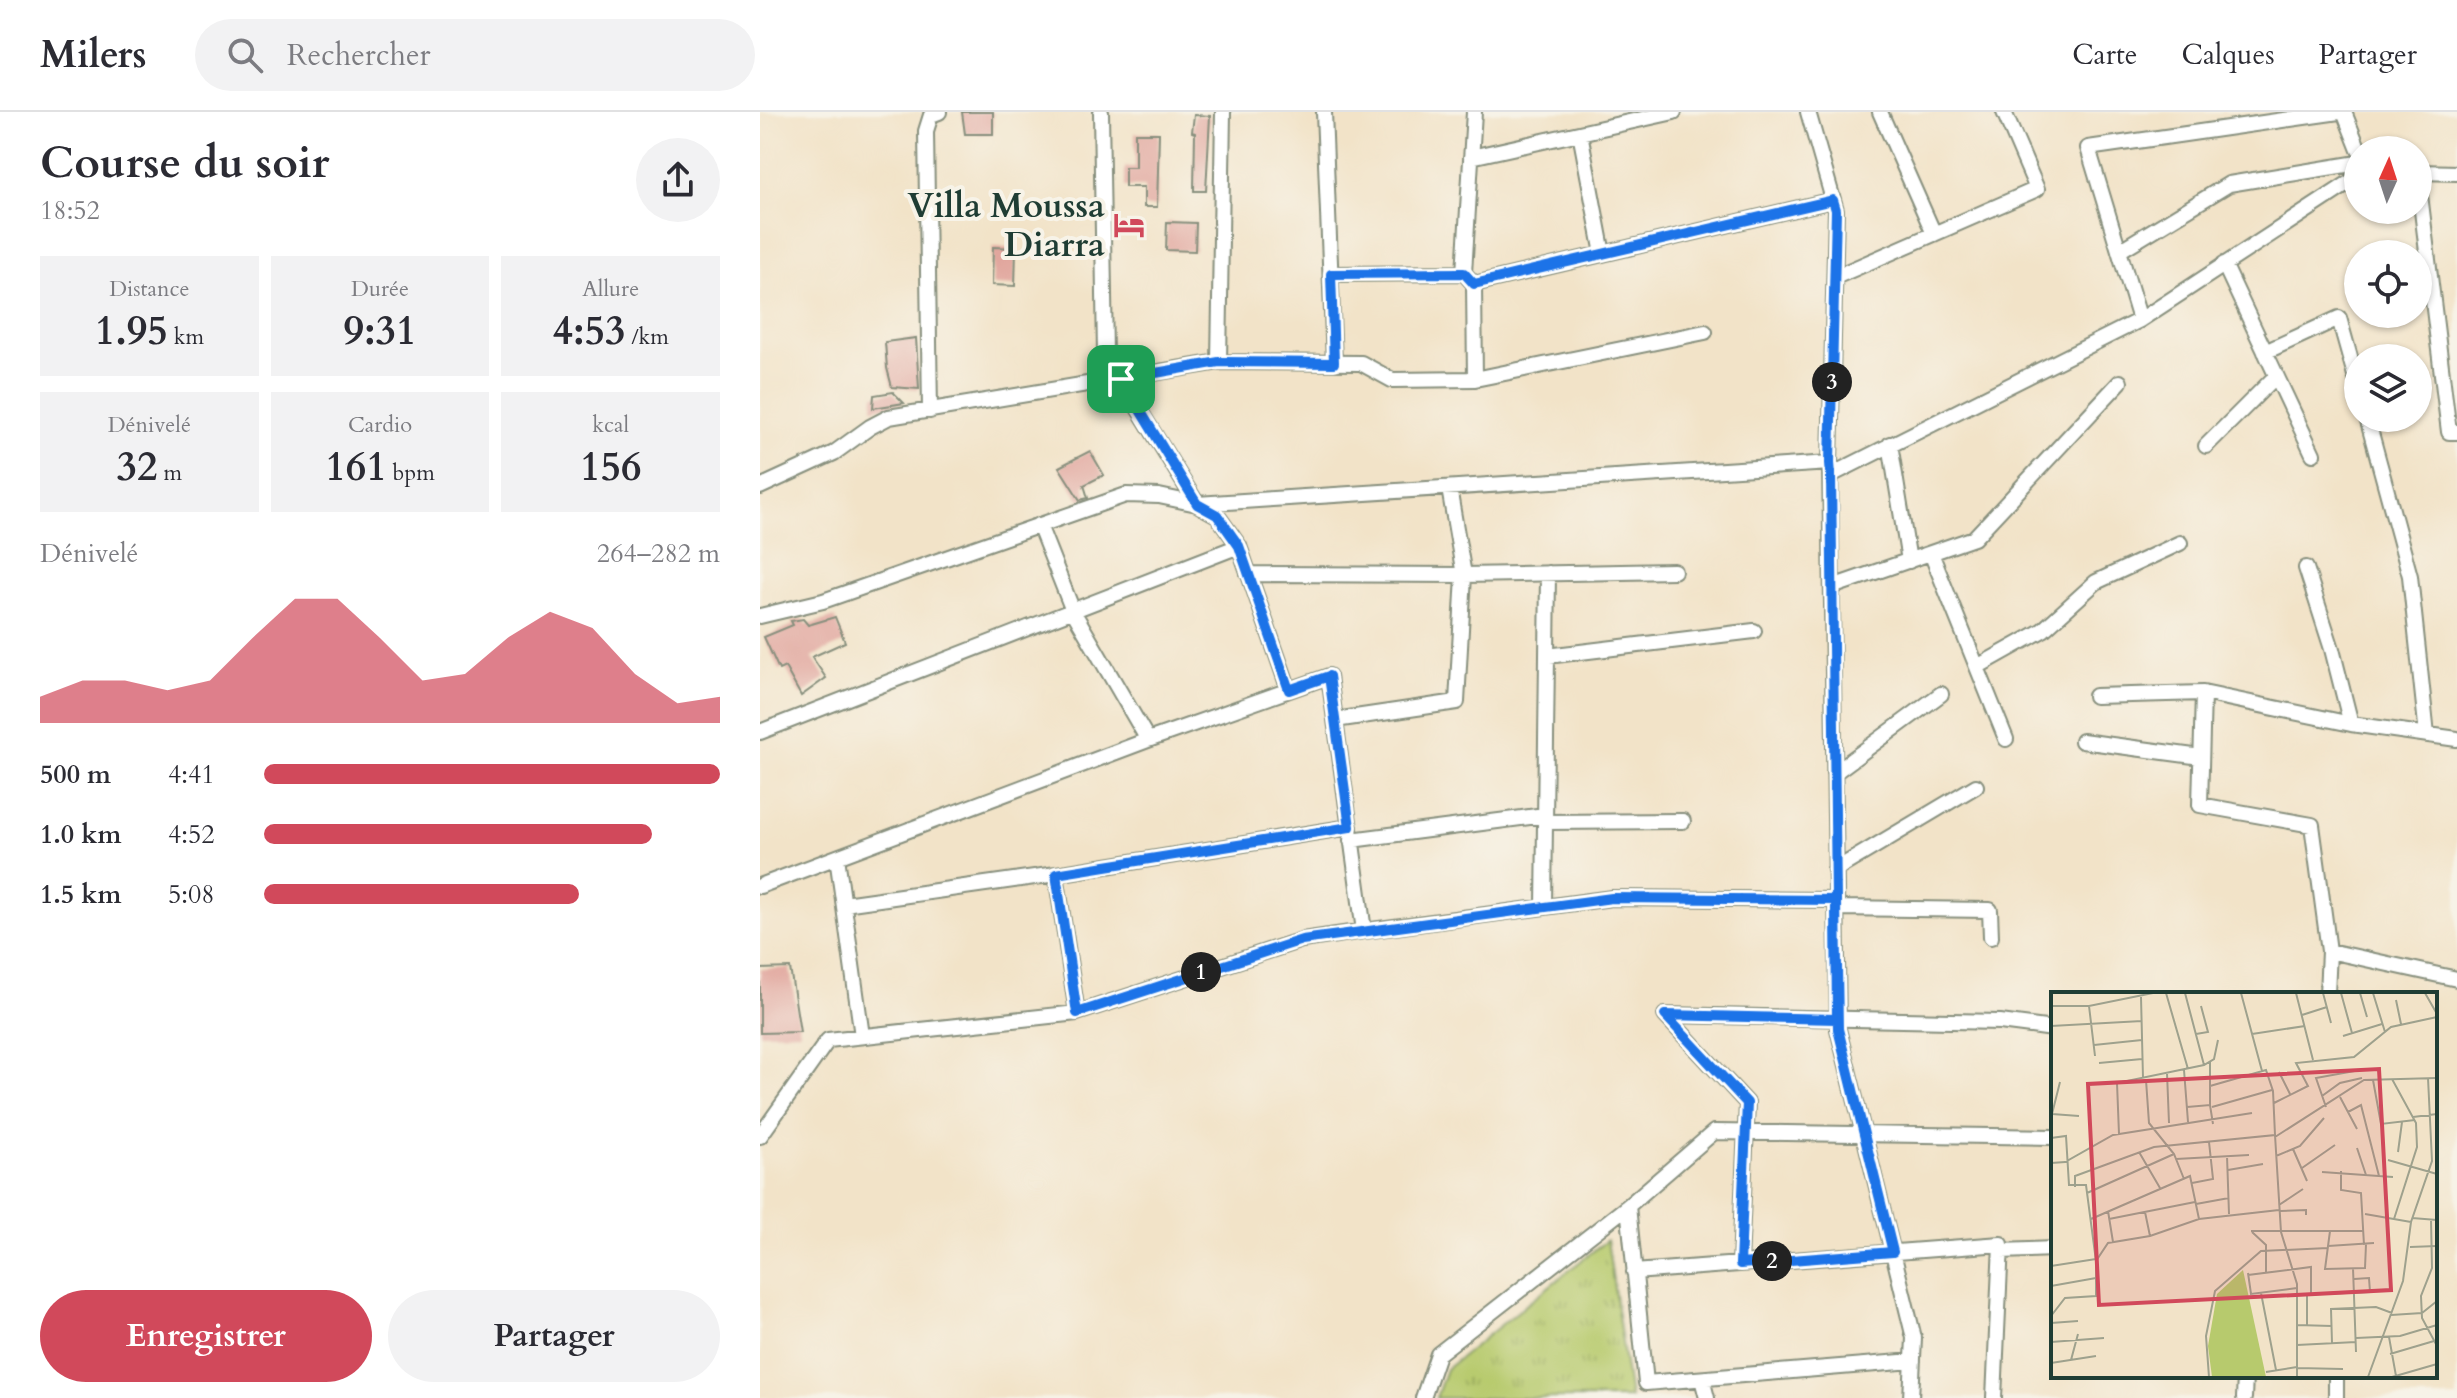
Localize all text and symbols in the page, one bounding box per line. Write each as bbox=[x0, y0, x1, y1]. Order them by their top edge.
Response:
search box bbox=[195, 19, 755, 91]
text: Milers bbox=[40, 29, 147, 81]
icon: search bbox=[223, 33, 267, 77]
text: Rechercher bbox=[287, 35, 431, 76]
text: Carte bbox=[2072, 36, 2137, 74]
text: Calques bbox=[2181, 36, 2275, 74]
text: Partager bbox=[2319, 36, 2417, 74]
text: Course du soir bbox=[40, 133, 330, 193]
north arrow bbox=[2344, 136, 2432, 224]
map controls bbox=[2344, 136, 2432, 432]
button: share bbox=[636, 138, 720, 222]
place label: Villa Moussa Diarra bbox=[907, 183, 1105, 268]
text: 18:52 bbox=[40, 193, 100, 228]
hotel icon: Villa Moussa Diarra bbox=[1112, 208, 1146, 242]
button: locate bbox=[2344, 240, 2432, 328]
text: Distance bbox=[109, 274, 190, 304]
text: Durée bbox=[351, 274, 409, 304]
text: Allure bbox=[582, 274, 639, 304]
text: 1.95 bbox=[95, 304, 168, 359]
text: 9:31 bbox=[343, 304, 417, 359]
text: 4:53 bbox=[552, 304, 625, 359]
text: km bbox=[168, 322, 204, 352]
text: /km bbox=[625, 322, 669, 352]
button: layers bbox=[2344, 344, 2432, 432]
pin bbox=[1087, 345, 1155, 413]
icon: arrive bbox=[1099, 357, 1143, 401]
pin: 3 bbox=[1812, 362, 1852, 402]
text: 3 bbox=[1826, 367, 1838, 397]
text: Dénivelé bbox=[108, 410, 191, 440]
text: Cardio bbox=[348, 410, 412, 440]
text: kcal bbox=[592, 410, 629, 440]
text: 32 bbox=[117, 440, 158, 495]
text: 161 bbox=[325, 440, 387, 495]
text: 156 bbox=[580, 440, 641, 495]
text: m bbox=[158, 458, 182, 488]
text: bpm bbox=[387, 458, 435, 488]
text: Dénivelé bbox=[40, 536, 138, 571]
text: 264–282 m bbox=[597, 536, 720, 571]
text: 500 m bbox=[40, 757, 111, 792]
text: 4:41 bbox=[168, 757, 215, 792]
text: 1.0 km bbox=[40, 817, 121, 852]
text: 4:52 bbox=[168, 817, 215, 852]
text: 1.5 km bbox=[40, 877, 121, 912]
text: 5:08 bbox=[168, 877, 215, 912]
pin: 1 bbox=[1181, 952, 1221, 992]
text: 1 bbox=[1195, 957, 1207, 987]
inset map bbox=[2051, 992, 2437, 1378]
pin: 2 bbox=[1752, 1241, 1792, 1281]
text: 2 bbox=[1766, 1246, 1778, 1276]
button: Enregistrer bbox=[40, 1290, 372, 1382]
button: Partager bbox=[388, 1290, 720, 1382]

